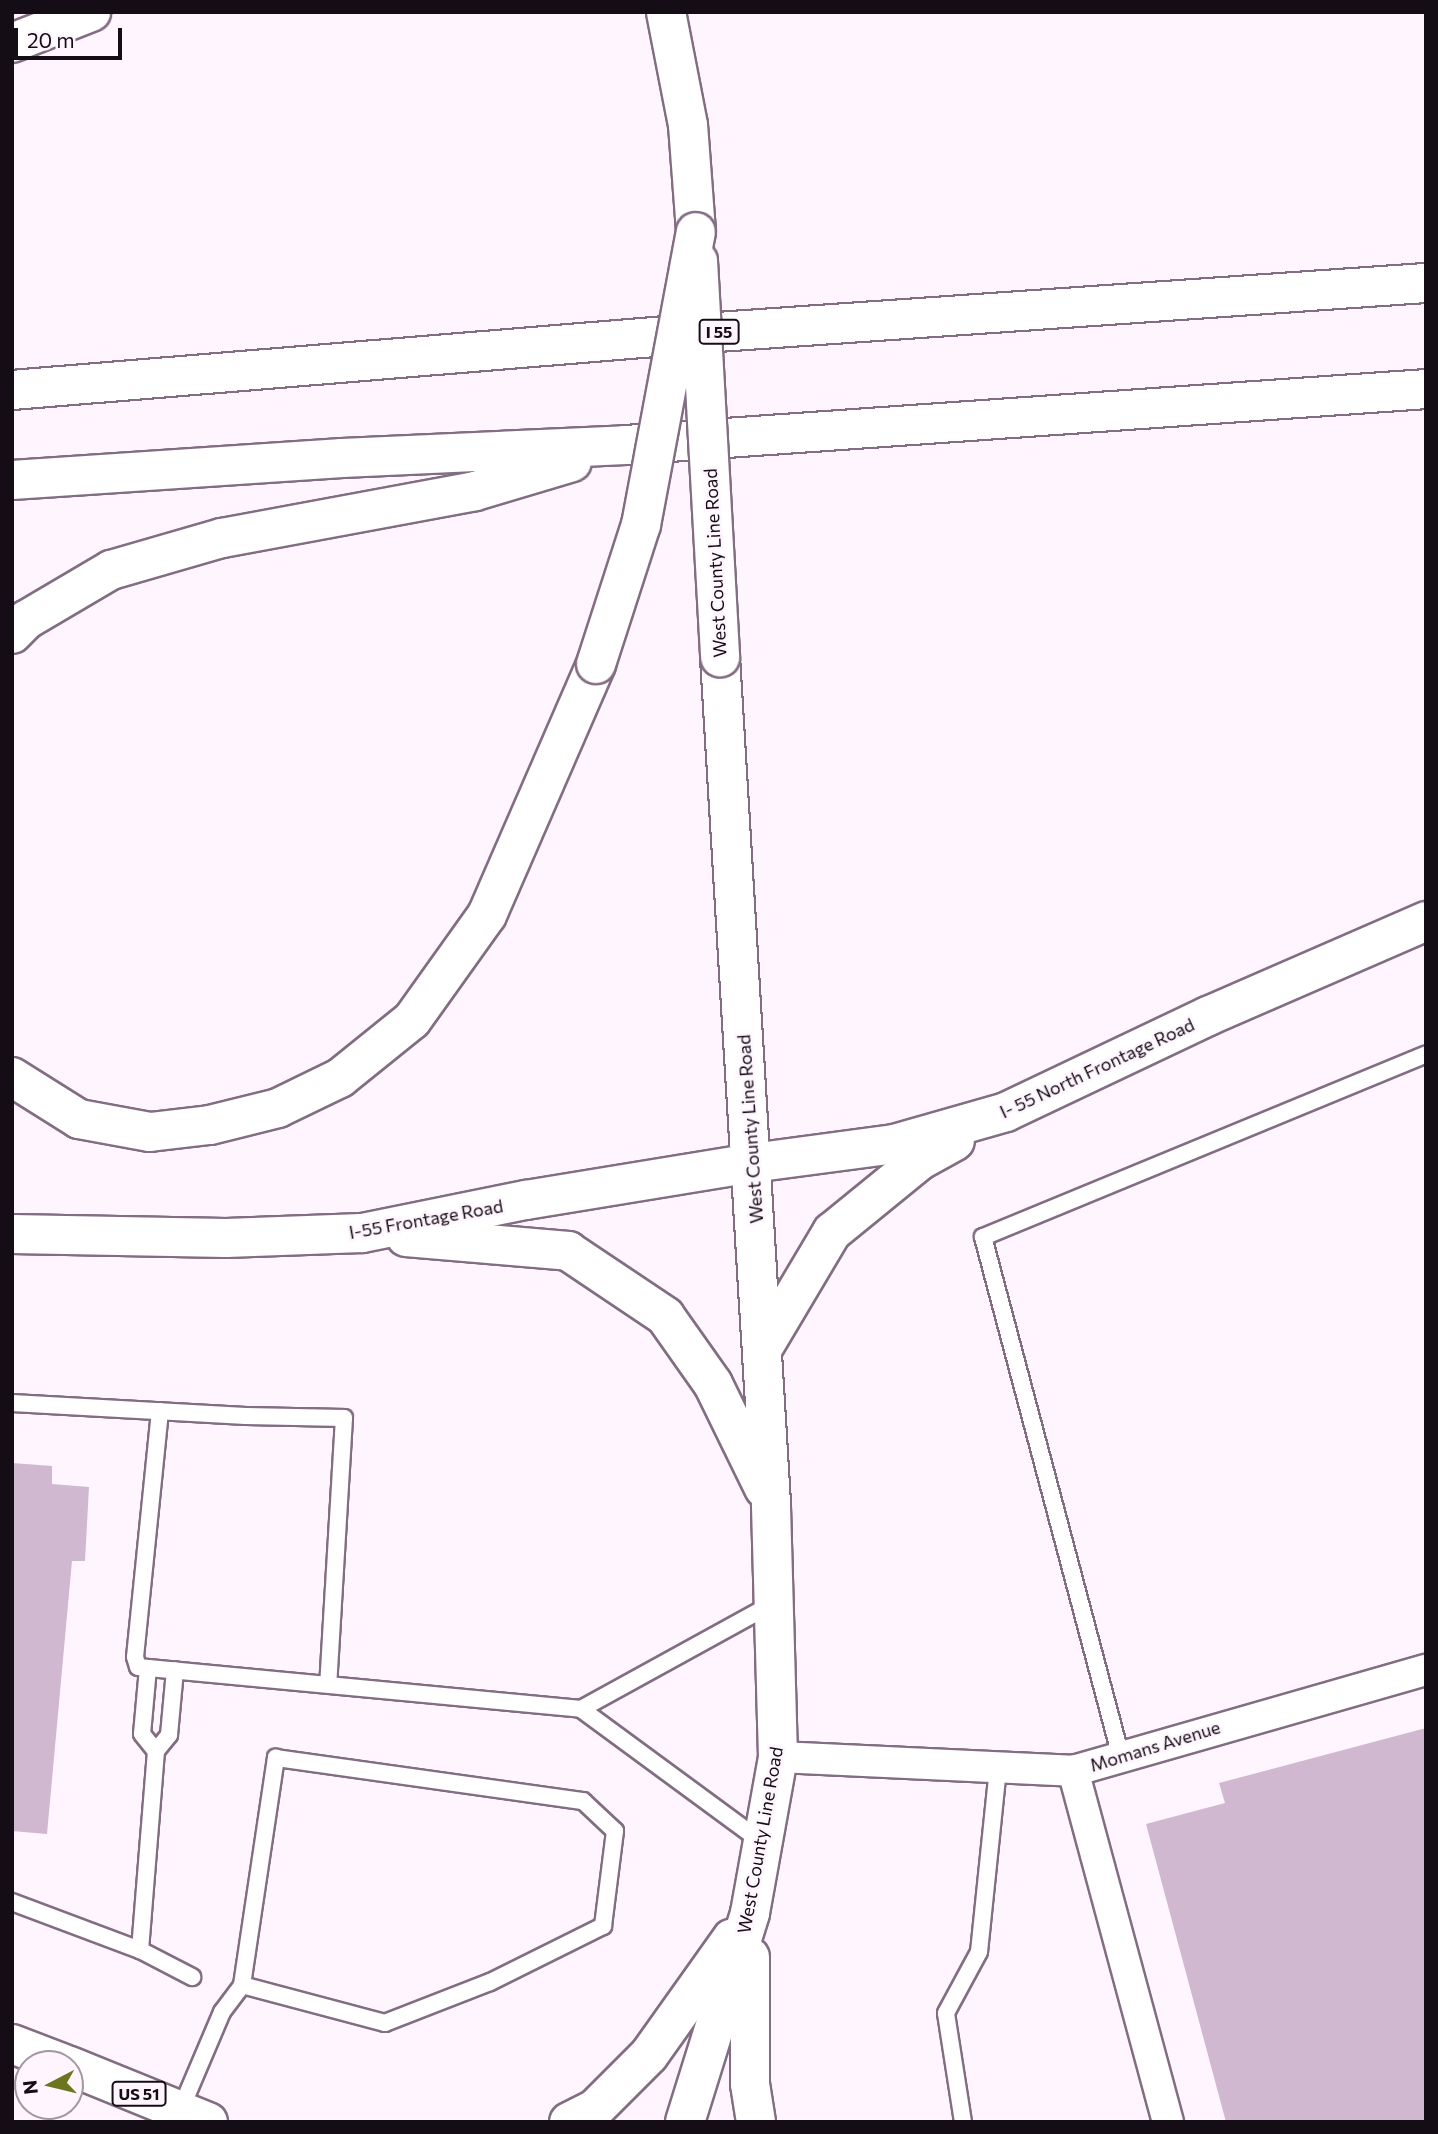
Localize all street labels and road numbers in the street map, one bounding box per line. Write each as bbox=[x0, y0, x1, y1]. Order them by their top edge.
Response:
road number: I 55 bbox=[698, 320, 740, 344]
street label: West County Line Road bbox=[699, 468, 731, 658]
street label: I- 55 North Frontage Road bbox=[996, 1013, 1198, 1123]
street label: West County Line Road bbox=[733, 1034, 767, 1224]
street label: I-55 Frontage Road bbox=[347, 1195, 505, 1243]
street label: Momans Avenue bbox=[1087, 1716, 1223, 1776]
street label: West County Line Road bbox=[733, 1745, 787, 1935]
road number: US 51 bbox=[111, 2082, 167, 2106]

